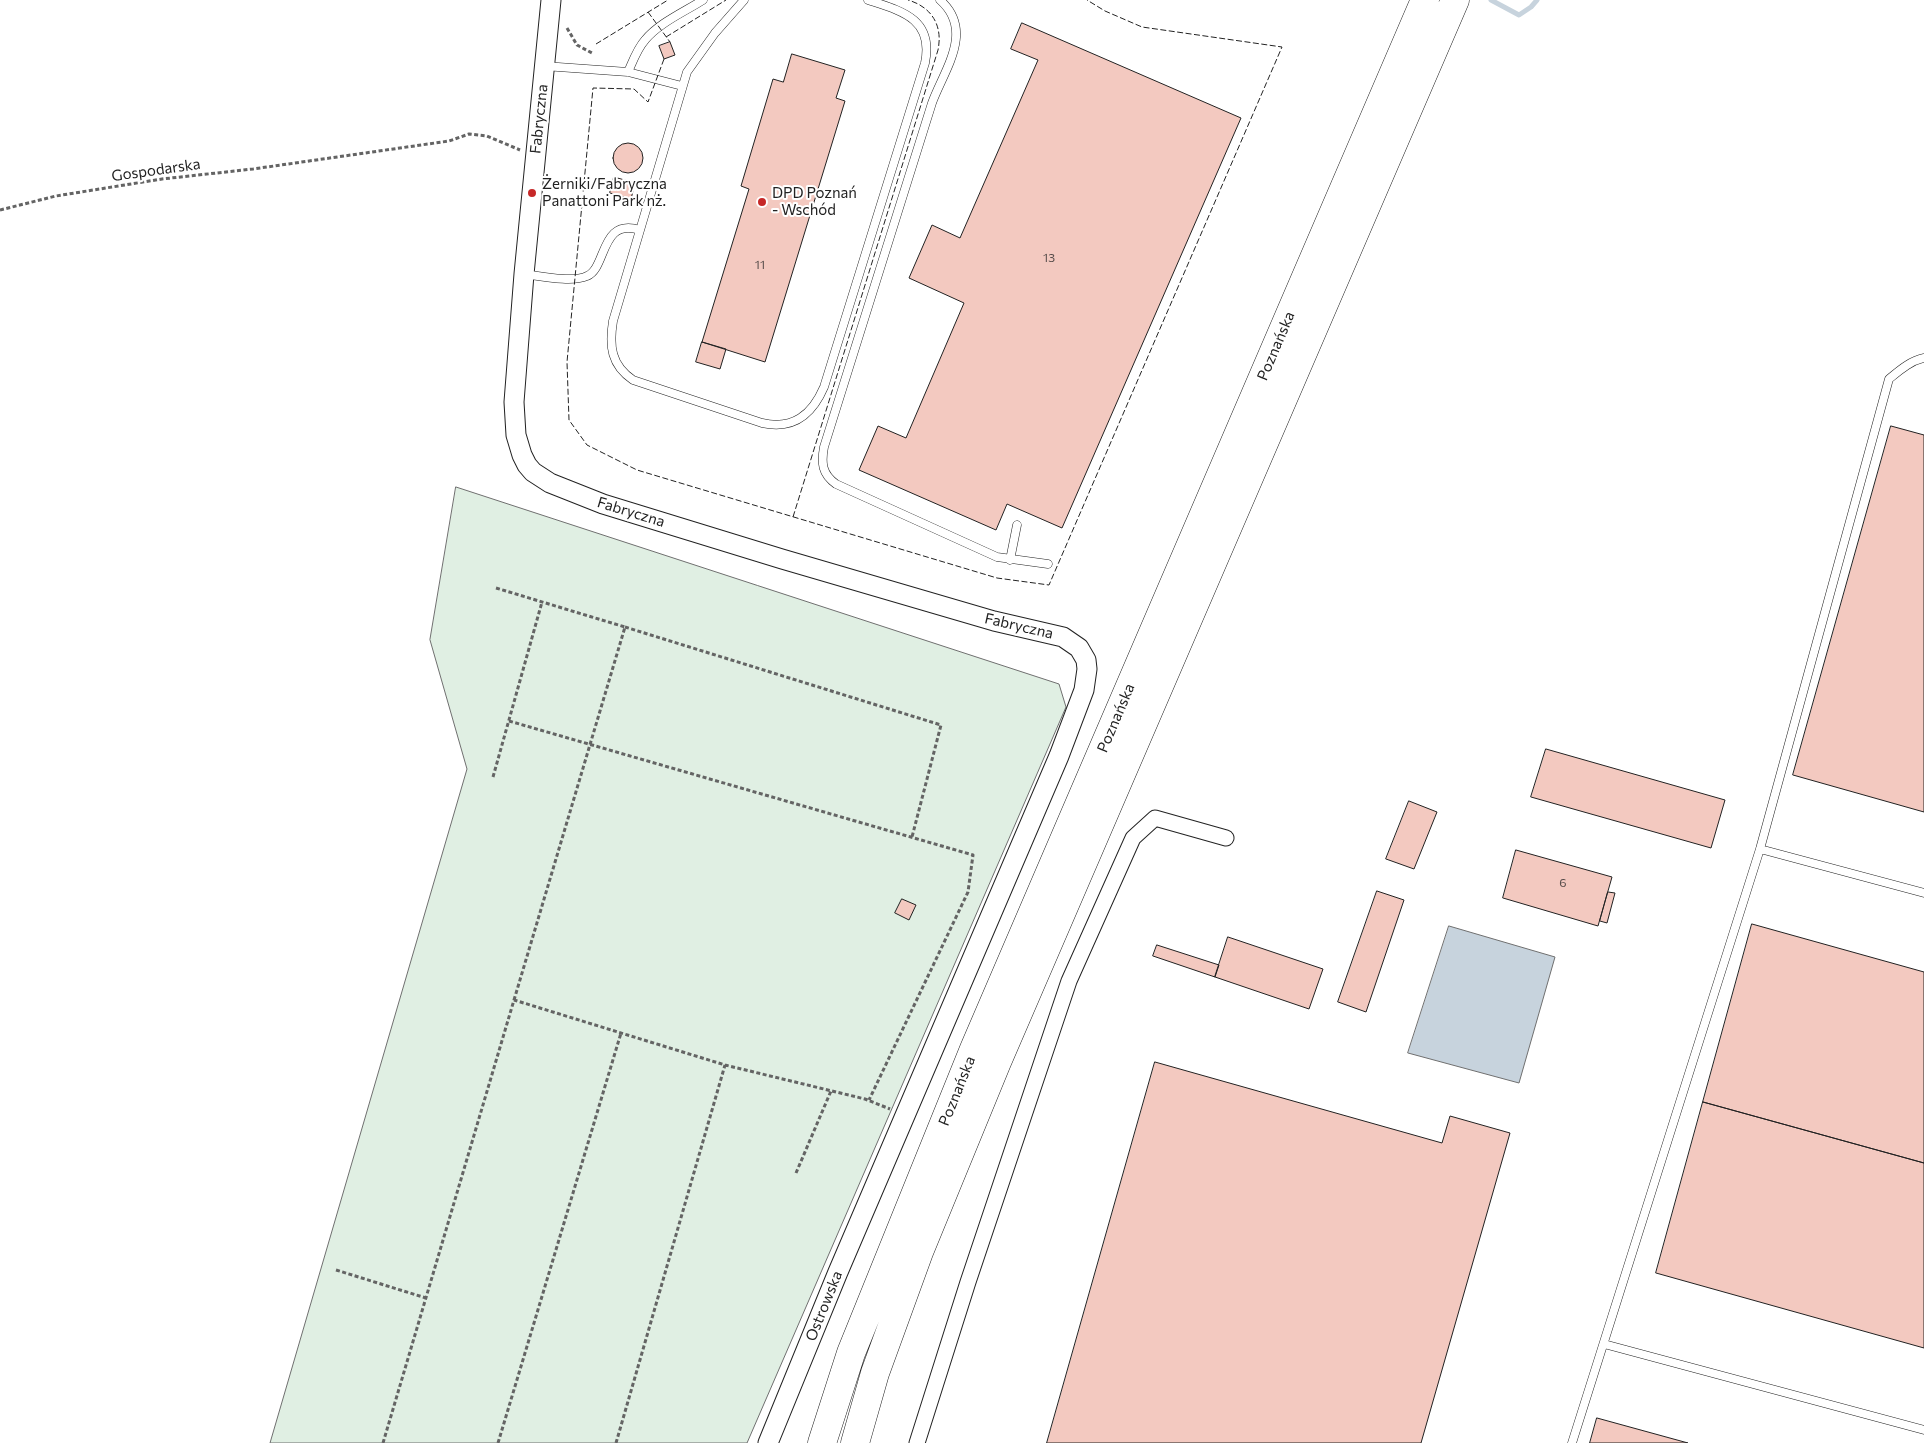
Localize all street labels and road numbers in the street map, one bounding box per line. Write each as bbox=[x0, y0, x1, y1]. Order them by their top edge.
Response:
street label: Fabryczna bbox=[526, 83, 552, 155]
street label: Gospodarska bbox=[110, 155, 202, 185]
street label: Poznańska bbox=[1253, 309, 1299, 383]
street label: Fabryczna bbox=[595, 493, 667, 531]
street label: Fabryczna bbox=[983, 609, 1055, 643]
street label: Poznańska bbox=[1093, 681, 1139, 755]
street label: Poznańska bbox=[935, 1054, 979, 1128]
street label: Ostrowska bbox=[802, 1268, 846, 1344]

